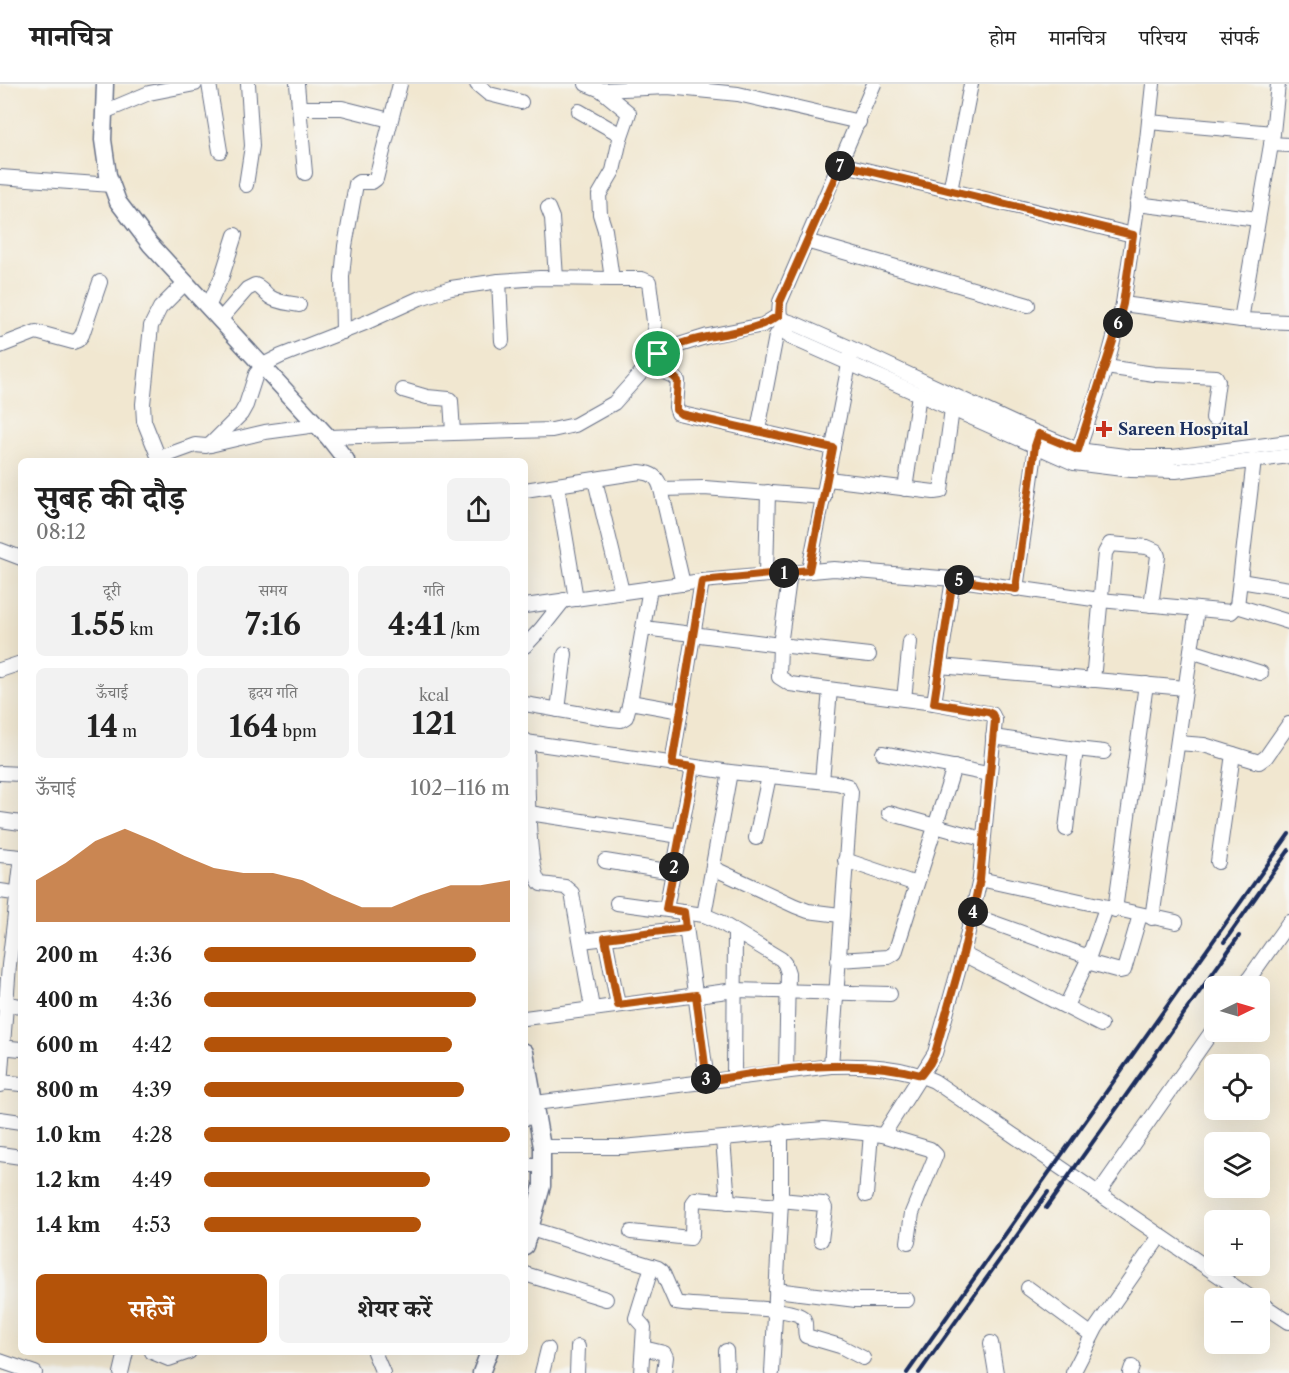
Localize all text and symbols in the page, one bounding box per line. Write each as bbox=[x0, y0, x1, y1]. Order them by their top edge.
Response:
text: मानचित्र bbox=[30, 19, 112, 53]
text: होम bbox=[989, 25, 1016, 50]
text: मानचित्र bbox=[1049, 25, 1106, 50]
text: परिचय bbox=[1139, 25, 1187, 50]
text: संपर्क bbox=[1220, 25, 1259, 50]
pin: 7 bbox=[825, 151, 855, 181]
text: 7 bbox=[836, 156, 844, 176]
pin: 6 bbox=[1103, 308, 1133, 338]
text: 6 bbox=[1113, 313, 1123, 333]
pin bbox=[632, 328, 683, 379]
icon: arrive bbox=[641, 337, 674, 370]
place label: Sareen Hospital bbox=[1118, 419, 1249, 439]
marker: Sareen Hospital bbox=[1095, 420, 1113, 438]
text: सुबह की दौड़ bbox=[36, 477, 185, 518]
button: share bbox=[447, 478, 510, 541]
text: 08:12 bbox=[36, 520, 86, 544]
pin: 1 bbox=[769, 558, 799, 588]
text: 1 bbox=[780, 563, 788, 583]
pin: 5 bbox=[944, 565, 974, 595]
text: 5 bbox=[955, 570, 963, 590]
text: दूरी bbox=[103, 580, 121, 600]
text: समय bbox=[259, 580, 287, 600]
text: गति bbox=[424, 580, 444, 600]
text: 1.55 bbox=[70, 606, 125, 643]
text: 7:16 bbox=[245, 606, 301, 643]
text: 4:41 bbox=[388, 606, 446, 643]
text: km bbox=[125, 619, 154, 639]
text: /km bbox=[446, 619, 480, 639]
text: ऊँचाई bbox=[96, 682, 128, 702]
text: हृदय गति bbox=[248, 682, 298, 702]
text: kcal bbox=[419, 685, 449, 705]
text: 121 bbox=[412, 705, 456, 742]
text: 14 bbox=[87, 708, 118, 745]
text: 164 bbox=[229, 708, 278, 745]
text: m bbox=[118, 721, 137, 741]
text: bpm bbox=[278, 721, 317, 741]
text: ऊँचाई bbox=[36, 776, 75, 800]
text: 102–116 m bbox=[410, 776, 510, 800]
pin: 2 bbox=[659, 852, 689, 882]
text: 2 bbox=[669, 857, 679, 877]
pin: 4 bbox=[958, 897, 988, 927]
text: 4 bbox=[968, 902, 978, 922]
text: 200 m bbox=[36, 943, 98, 967]
text: 4:36 bbox=[132, 943, 172, 967]
north arrow bbox=[1204, 976, 1270, 1042]
map controls bbox=[1204, 976, 1270, 1354]
text: 400 m bbox=[36, 988, 98, 1012]
text: 4:36 bbox=[132, 988, 172, 1012]
text: 600 m bbox=[36, 1033, 98, 1057]
text: 4:42 bbox=[132, 1033, 172, 1057]
button: locate bbox=[1204, 1054, 1270, 1120]
pin: 3 bbox=[691, 1064, 721, 1094]
text: 3 bbox=[701, 1069, 711, 1089]
text: 800 m bbox=[36, 1078, 99, 1102]
text: 4:39 bbox=[132, 1078, 172, 1102]
text: 1.0 km bbox=[36, 1123, 101, 1147]
text: 4:28 bbox=[132, 1123, 173, 1147]
button: layers bbox=[1204, 1132, 1270, 1198]
text: 1.2 km bbox=[36, 1168, 100, 1192]
text: 4:49 bbox=[132, 1168, 172, 1192]
button: + bbox=[1204, 1210, 1270, 1276]
text: 1.4 km bbox=[36, 1213, 101, 1237]
text: 4:53 bbox=[132, 1213, 171, 1237]
button: सहेजें bbox=[36, 1274, 267, 1343]
button: शेयर करें bbox=[279, 1274, 510, 1343]
button: − bbox=[1204, 1288, 1270, 1354]

